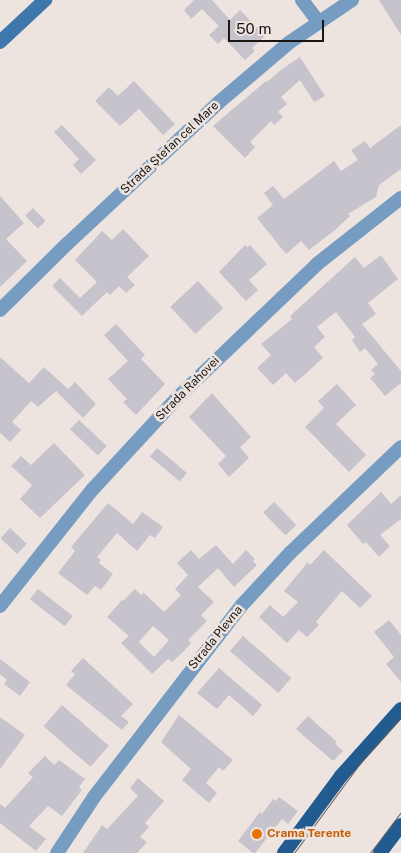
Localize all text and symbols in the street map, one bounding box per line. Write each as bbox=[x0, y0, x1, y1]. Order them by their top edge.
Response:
scale bar bbox=[231, 10, 327, 42]
text: 50 m bbox=[236, 20, 271, 37]
street label: Strada Ștefan cel Mare bbox=[118, 99, 222, 197]
street label: Strada Rahovei bbox=[153, 354, 223, 424]
street label: Strada Plevna bbox=[186, 603, 246, 673]
place label: Crama Terente bbox=[267, 827, 351, 841]
marker: Crama Terente bbox=[251, 828, 263, 840]

